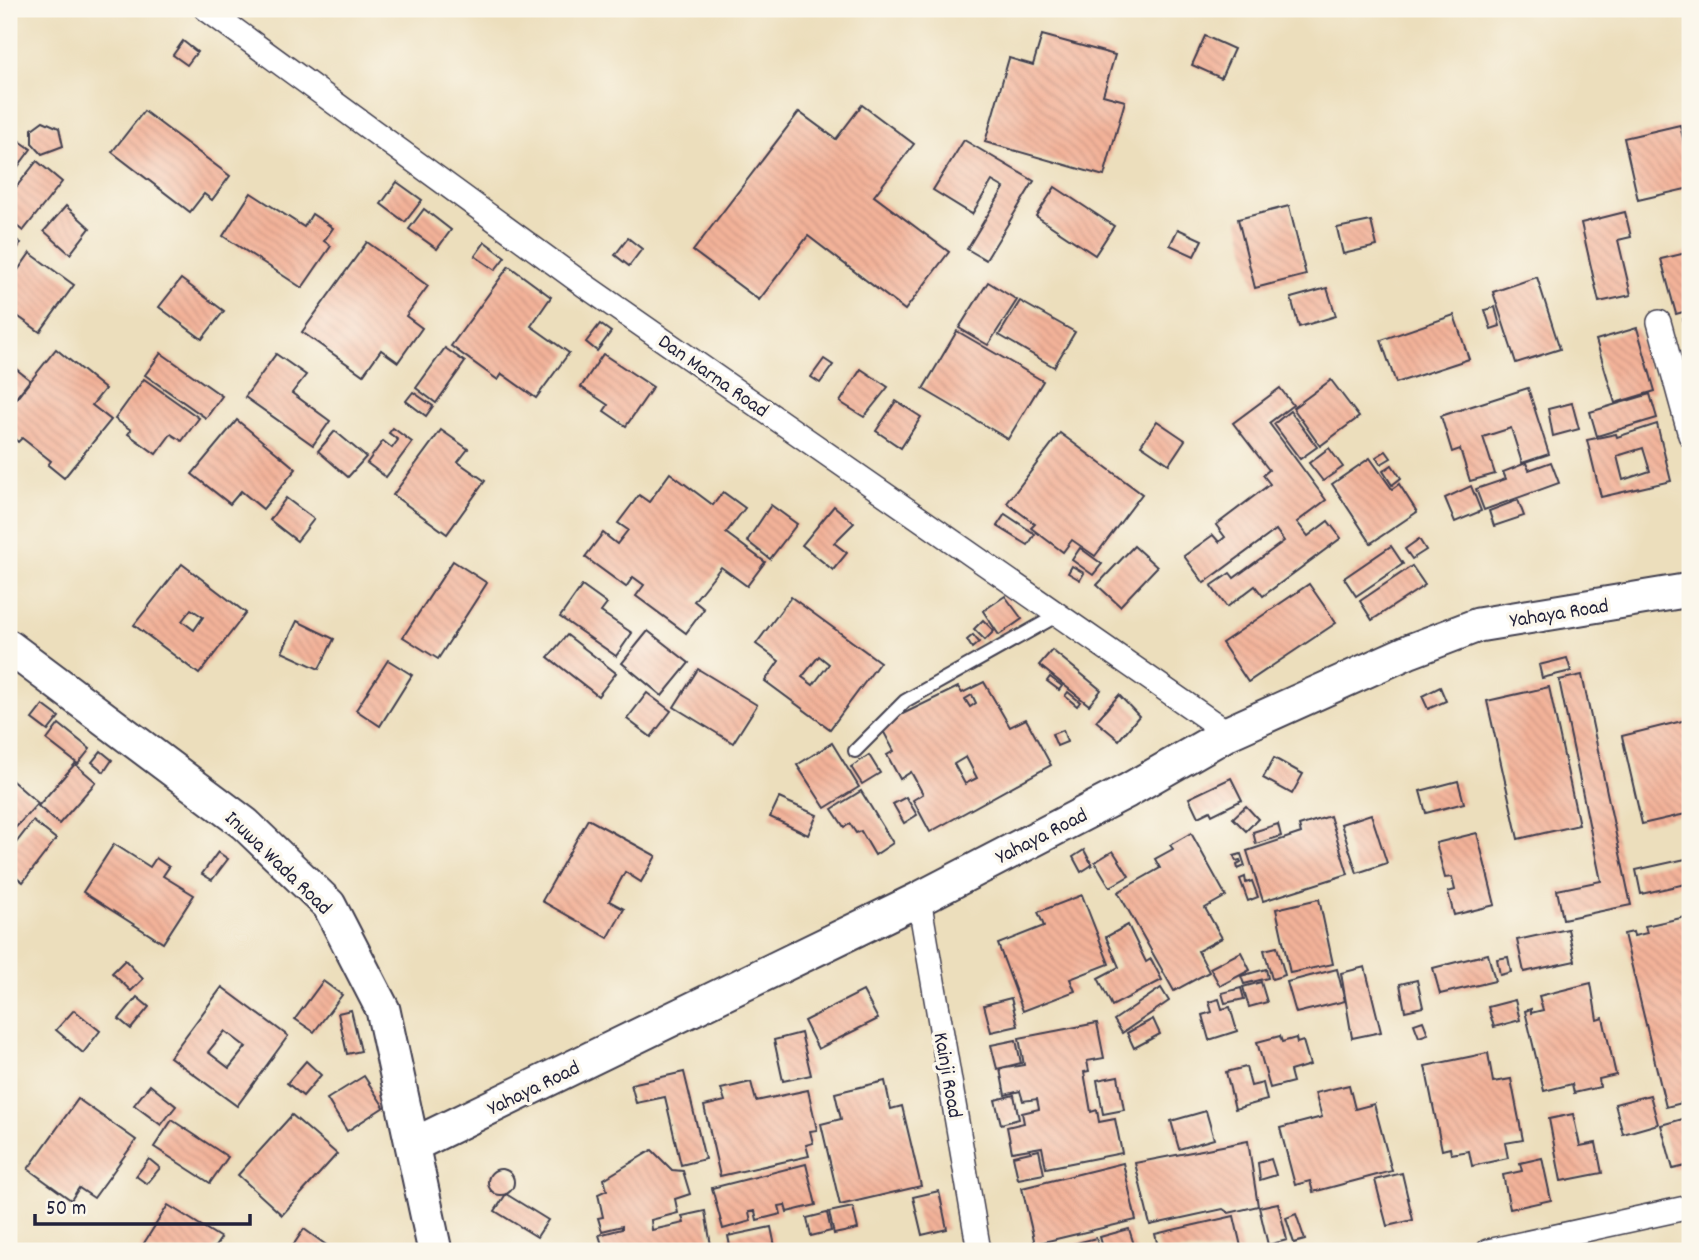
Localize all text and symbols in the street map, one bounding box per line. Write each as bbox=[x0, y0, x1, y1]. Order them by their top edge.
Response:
street label: Dan Marna Road bbox=[651, 328, 774, 427]
street label: Yahaya Road bbox=[1508, 592, 1611, 638]
street label: Yahaya Road bbox=[991, 802, 1093, 874]
street label: Inuwa Wada Road bbox=[216, 805, 337, 923]
street label: Kainji Road bbox=[924, 1030, 968, 1121]
street label: Yahaya Road bbox=[483, 1054, 586, 1125]
scale bar bbox=[35, 1183, 250, 1227]
text: 50 m bbox=[46, 1195, 86, 1225]

